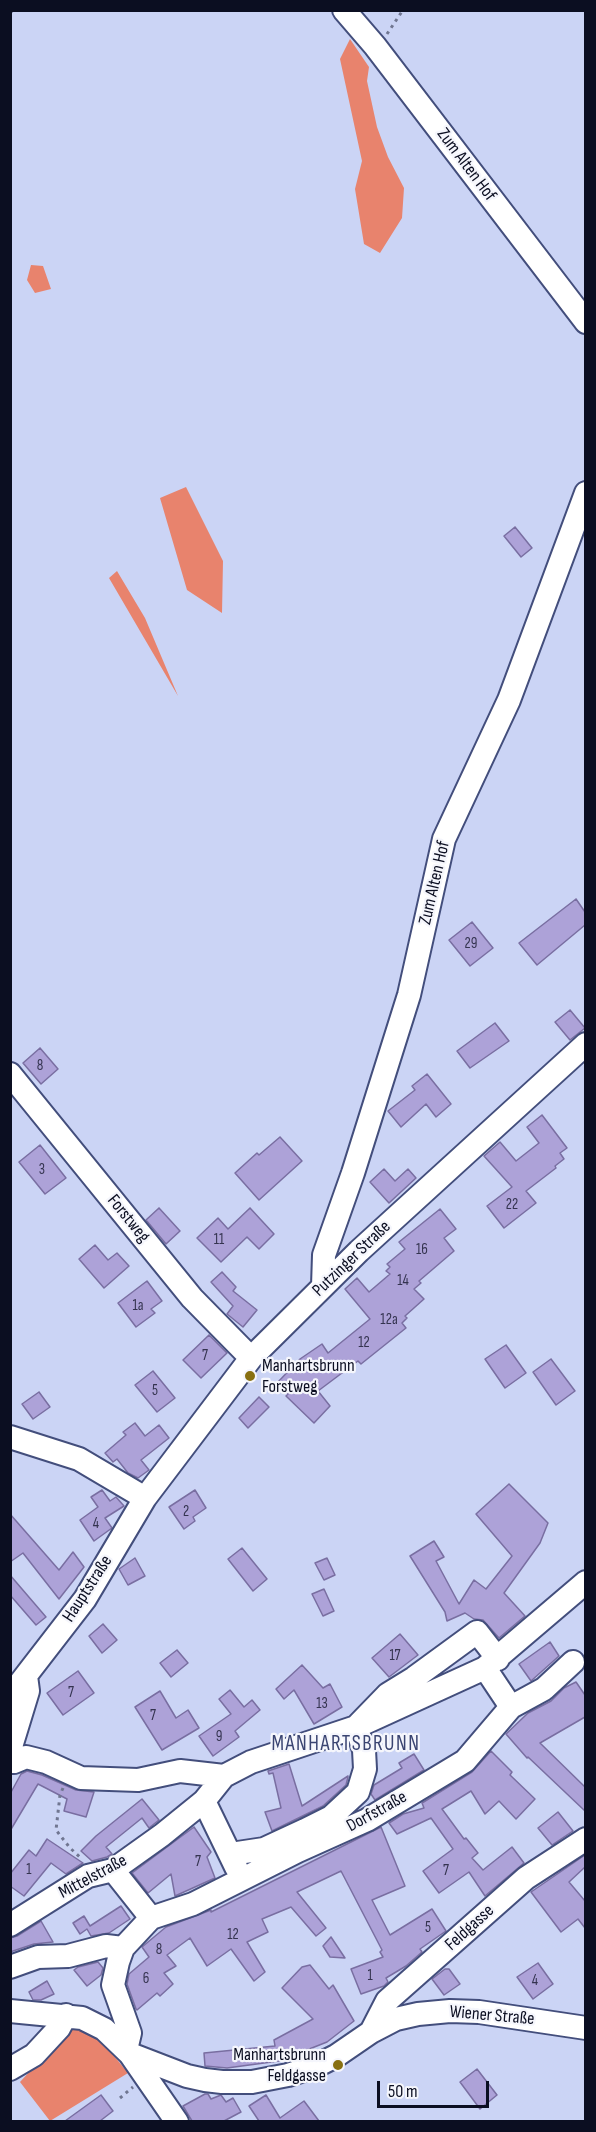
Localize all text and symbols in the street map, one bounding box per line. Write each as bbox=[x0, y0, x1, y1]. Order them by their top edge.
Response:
street label: Zum Alten Hof bbox=[432, 124, 500, 206]
street label: Zum Alten Hof bbox=[415, 839, 455, 927]
house number: 29 bbox=[465, 935, 477, 953]
house number: 8 bbox=[37, 1057, 43, 1075]
house number: 3 bbox=[39, 1161, 45, 1179]
street label: Forstweg bbox=[102, 1191, 154, 1247]
house number: 22 bbox=[506, 1196, 518, 1214]
street label: Putzinger Straße bbox=[308, 1216, 396, 1302]
house number: 11 bbox=[214, 1231, 224, 1249]
house number: 16 bbox=[416, 1241, 428, 1259]
house number: 14 bbox=[397, 1272, 409, 1290]
house number: 1a bbox=[132, 1297, 144, 1315]
house number: 12a bbox=[380, 1311, 398, 1329]
house number: 12 bbox=[358, 1334, 370, 1352]
house number: 7 bbox=[202, 1347, 208, 1365]
place label: Manhartsbrunn Forstweg bbox=[262, 1355, 355, 1398]
marker: Manhartsbrunn Forstweg bbox=[243, 1369, 257, 1383]
house number: 5 bbox=[152, 1382, 158, 1400]
house number: 2 bbox=[183, 1503, 189, 1521]
house number: 4 bbox=[93, 1515, 99, 1533]
street label: Hauptstraße bbox=[59, 1552, 117, 1626]
house number: 17 bbox=[389, 1647, 401, 1665]
house number: 7 bbox=[68, 1684, 74, 1702]
house number: 13 bbox=[316, 1695, 328, 1713]
house number: 7 bbox=[150, 1707, 156, 1725]
house number: 9 bbox=[216, 1728, 222, 1746]
district label: MANHARTSBRUNN bbox=[272, 1732, 420, 1758]
street label: Dorfstraße bbox=[343, 1787, 411, 1837]
street label: Mittelstraße bbox=[55, 1850, 131, 1904]
house number: 7 bbox=[195, 1853, 201, 1871]
house number: 1 bbox=[26, 1861, 32, 1879]
house number: 7 bbox=[443, 1862, 449, 1880]
street label: Feldgasse bbox=[441, 1900, 499, 1956]
house number: 5 bbox=[425, 1919, 431, 1937]
house number: 12 bbox=[227, 1926, 239, 1944]
house number: 8 bbox=[156, 1941, 162, 1959]
house number: 1 bbox=[367, 1967, 373, 1985]
house number: 6 bbox=[143, 1970, 149, 1988]
house number: 4 bbox=[532, 1972, 538, 1990]
street label: Wiener Straße bbox=[449, 2002, 535, 2030]
place label: Manhartsbrunn Feldgasse bbox=[233, 2044, 326, 2086]
marker: Manhartsbrunn Feldgasse bbox=[331, 2058, 345, 2072]
scale bar bbox=[380, 2069, 492, 2107]
text: 50 m bbox=[388, 2081, 418, 2102]

